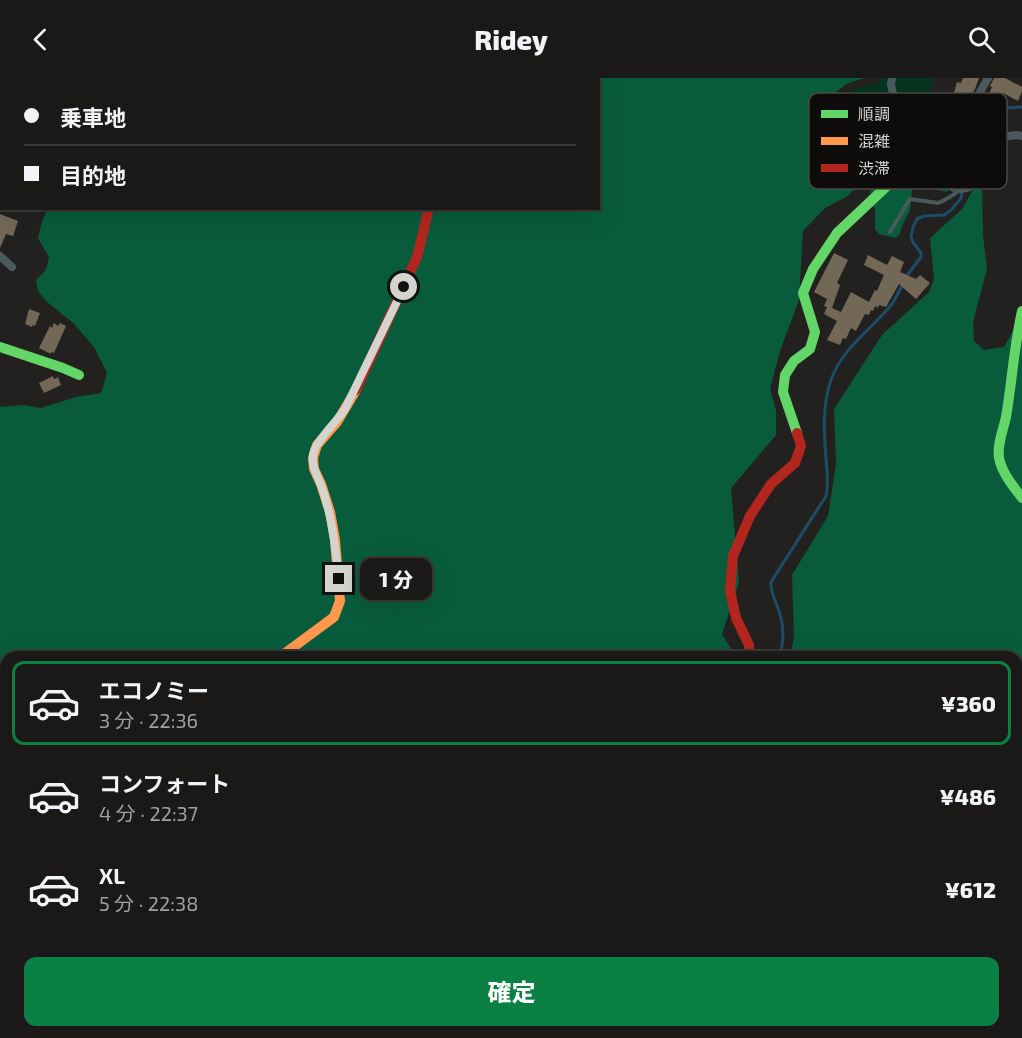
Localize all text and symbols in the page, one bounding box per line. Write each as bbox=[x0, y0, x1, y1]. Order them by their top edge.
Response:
icon: back bbox=[24, 23, 57, 56]
text: Ridey bbox=[474, 23, 548, 55]
icon: search bbox=[965, 23, 998, 56]
legend bbox=[809, 93, 1007, 189]
text: 乗車地 bbox=[60, 104, 126, 130]
text: 順調 bbox=[858, 104, 890, 123]
text: 混雑 bbox=[858, 131, 890, 150]
text: 渋滞 bbox=[858, 158, 890, 177]
text: 目的地 bbox=[60, 162, 126, 188]
route start bbox=[390, 273, 417, 300]
callout: 1 分 bbox=[360, 558, 432, 600]
route end bbox=[325, 565, 352, 592]
text: 1 分 bbox=[379, 567, 413, 591]
icon: car bbox=[27, 676, 81, 730]
text: エコノミー bbox=[99, 677, 209, 703]
text: ¥360 bbox=[941, 690, 996, 716]
text: 3 分 · 22:36 bbox=[99, 708, 198, 732]
icon: car bbox=[27, 769, 81, 823]
text: コンフォート bbox=[99, 770, 230, 796]
text: ¥486 bbox=[939, 783, 996, 809]
text: 4 分 · 22:37 bbox=[99, 801, 198, 825]
icon: car bbox=[27, 862, 81, 916]
text: XL bbox=[99, 862, 125, 888]
text: ¥612 bbox=[945, 876, 996, 902]
text: 5 分 · 22:38 bbox=[99, 891, 198, 915]
button: 確定 bbox=[24, 957, 999, 1026]

